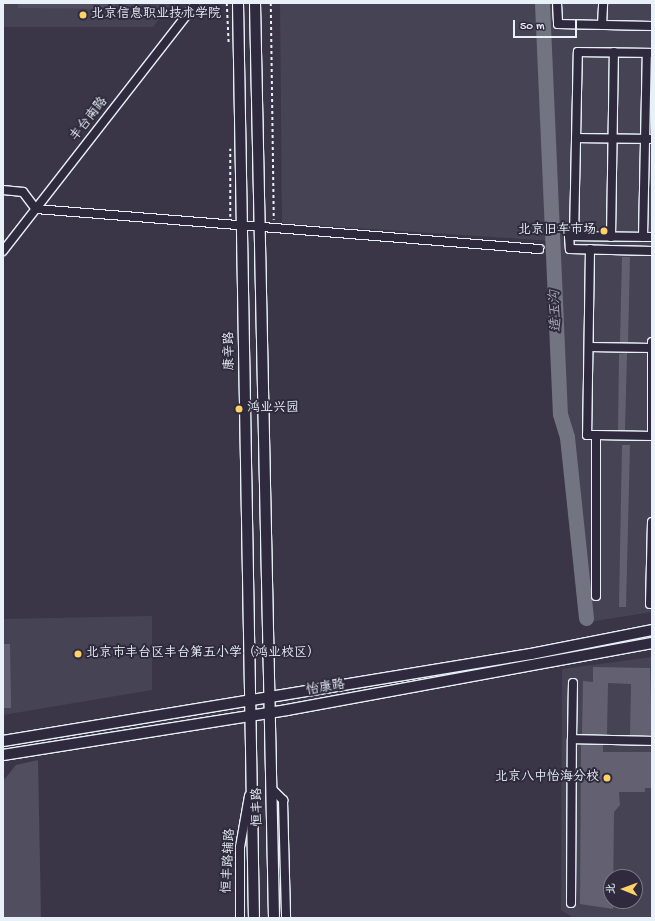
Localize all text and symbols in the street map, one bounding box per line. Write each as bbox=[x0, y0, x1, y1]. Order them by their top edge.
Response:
place label: 北京信息职业技术学院 bbox=[91, 7, 221, 23]
marker: 北京信息职业技术学院 bbox=[78, 10, 88, 20]
scale bar bbox=[515, 12, 579, 38]
text: 50 m bbox=[520, 20, 545, 34]
street label: 丰台南路 bbox=[68, 95, 112, 145]
place label: 北京旧车市场 bbox=[518, 223, 596, 239]
marker: 北京旧车市场 bbox=[599, 226, 609, 236]
water label: 造玉沟 bbox=[548, 290, 566, 332]
street label: 康辛路 bbox=[223, 331, 239, 371]
place label: 鸿业兴园 bbox=[247, 401, 299, 417]
marker: 鸿业兴园 bbox=[234, 404, 244, 414]
place label: 北京市丰台区丰台第五小学（鸿业校区） bbox=[86, 646, 320, 662]
marker: 北京市丰台区丰台第五小学（鸿业校区） bbox=[73, 649, 83, 659]
street label: 怡康路 bbox=[305, 678, 347, 700]
place label: 北京八中怡海分校 bbox=[495, 770, 599, 786]
marker: 北京八中怡海分校 bbox=[602, 773, 612, 783]
street label: 恒丰路 bbox=[251, 787, 267, 827]
street label: 恒丰路辅路 bbox=[221, 828, 239, 894]
north arrow bbox=[603, 869, 643, 909]
text: 北 bbox=[606, 883, 618, 894]

